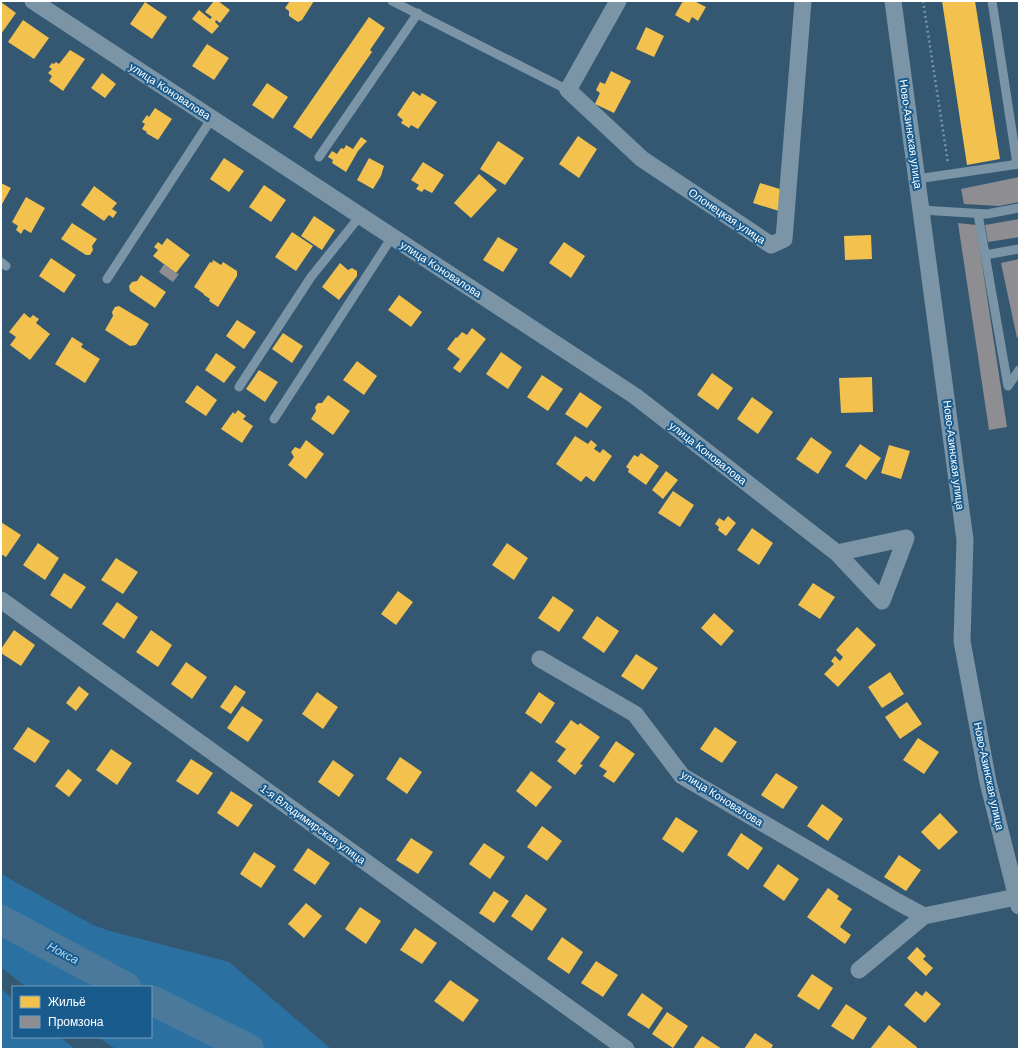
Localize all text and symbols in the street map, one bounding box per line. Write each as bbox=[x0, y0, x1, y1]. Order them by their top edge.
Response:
street label: улица Коновалова bbox=[127, 60, 214, 122]
street label: Ново-Азинская улица bbox=[897, 79, 925, 190]
street label: Олонецкая улица bbox=[686, 186, 768, 247]
street label: улица Коновалова bbox=[398, 238, 485, 300]
street label: Ново-Азинская улица bbox=[941, 400, 967, 511]
street label: улица Коновалова bbox=[667, 419, 750, 487]
street label: Ново-Азинская улица bbox=[972, 721, 1006, 832]
street label: улица Коновалова bbox=[679, 768, 766, 829]
street label: 1-я Владимирская улица bbox=[258, 782, 369, 867]
water label: Нокса bbox=[45, 939, 81, 967]
legend bbox=[12, 986, 152, 1038]
text: Жильё bbox=[48, 995, 86, 1009]
text: Промзона bbox=[48, 1015, 104, 1029]

